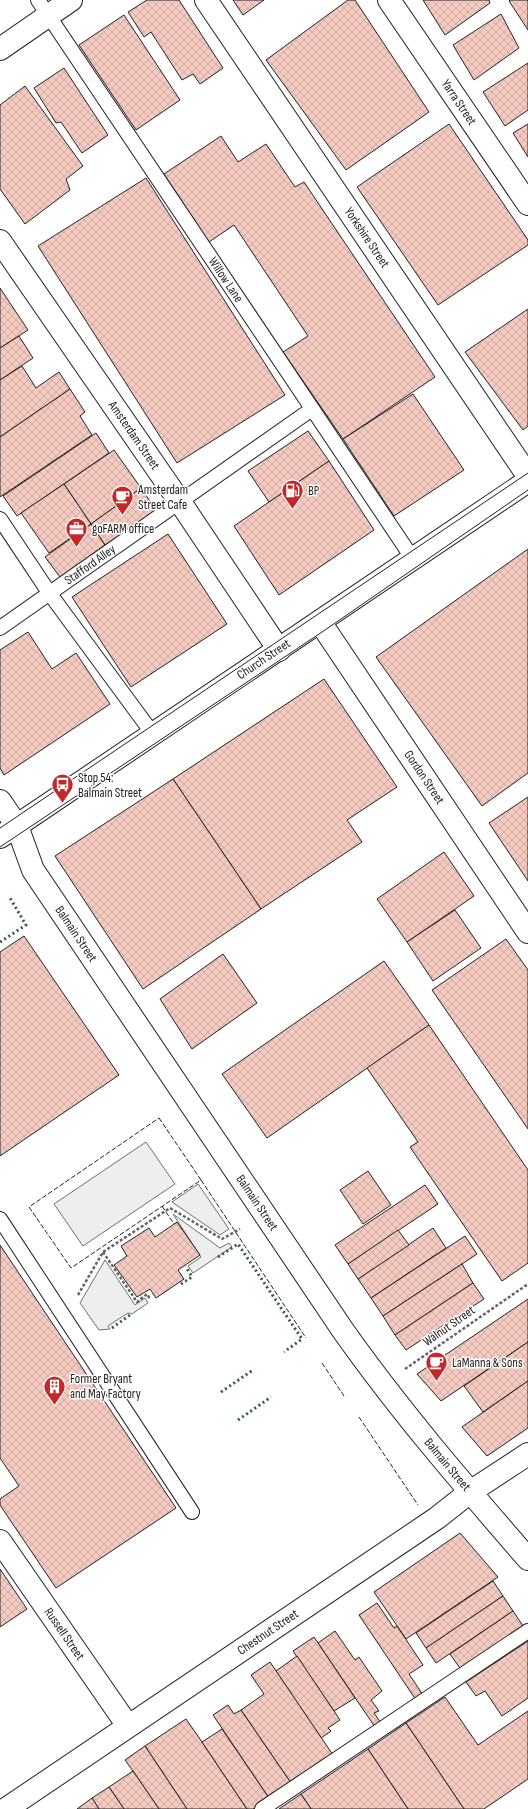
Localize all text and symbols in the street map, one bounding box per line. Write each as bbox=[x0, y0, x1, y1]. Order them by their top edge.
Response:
street label: Yarra Street bbox=[438, 77, 480, 128]
street label: Yorkshire Street bbox=[341, 204, 393, 271]
street label: Willow Lane bbox=[205, 254, 247, 306]
street label: Amsterdam Street bbox=[104, 397, 163, 473]
fuel station icon: BP bbox=[279, 478, 305, 511]
place label: Amsterdam Street Cafe bbox=[137, 482, 188, 513]
place label: BP bbox=[308, 483, 320, 499]
cafe icon: Amsterdam Street Cafe bbox=[110, 484, 136, 517]
office icon: goFARM office bbox=[64, 516, 90, 549]
place label: goFARM office bbox=[92, 521, 154, 537]
street label: Stafford Alley bbox=[61, 541, 119, 588]
street label: Church Street bbox=[234, 635, 294, 683]
street label: Gordon Street bbox=[400, 747, 448, 807]
place label: Stop 54: Balmain Street bbox=[78, 770, 142, 801]
bus stop icon: Stop 54: Balmain Street bbox=[49, 772, 75, 805]
street label: Balmain Street bbox=[52, 903, 101, 965]
street label: Balmain Street bbox=[232, 1172, 282, 1234]
street label: Walnut Street bbox=[420, 1302, 478, 1350]
cafe icon: LaManna & Sons bbox=[423, 1350, 449, 1383]
place label: LaManna & Sons bbox=[452, 1355, 523, 1371]
place label: Former Bryant and May Factory bbox=[70, 1371, 141, 1402]
building icon: Former Bryant and May Factory bbox=[41, 1373, 67, 1406]
street label: Balmain Street bbox=[421, 1435, 474, 1494]
street label: Russell Street bbox=[41, 1605, 88, 1663]
street label: Chestnut Street bbox=[234, 1606, 302, 1658]

